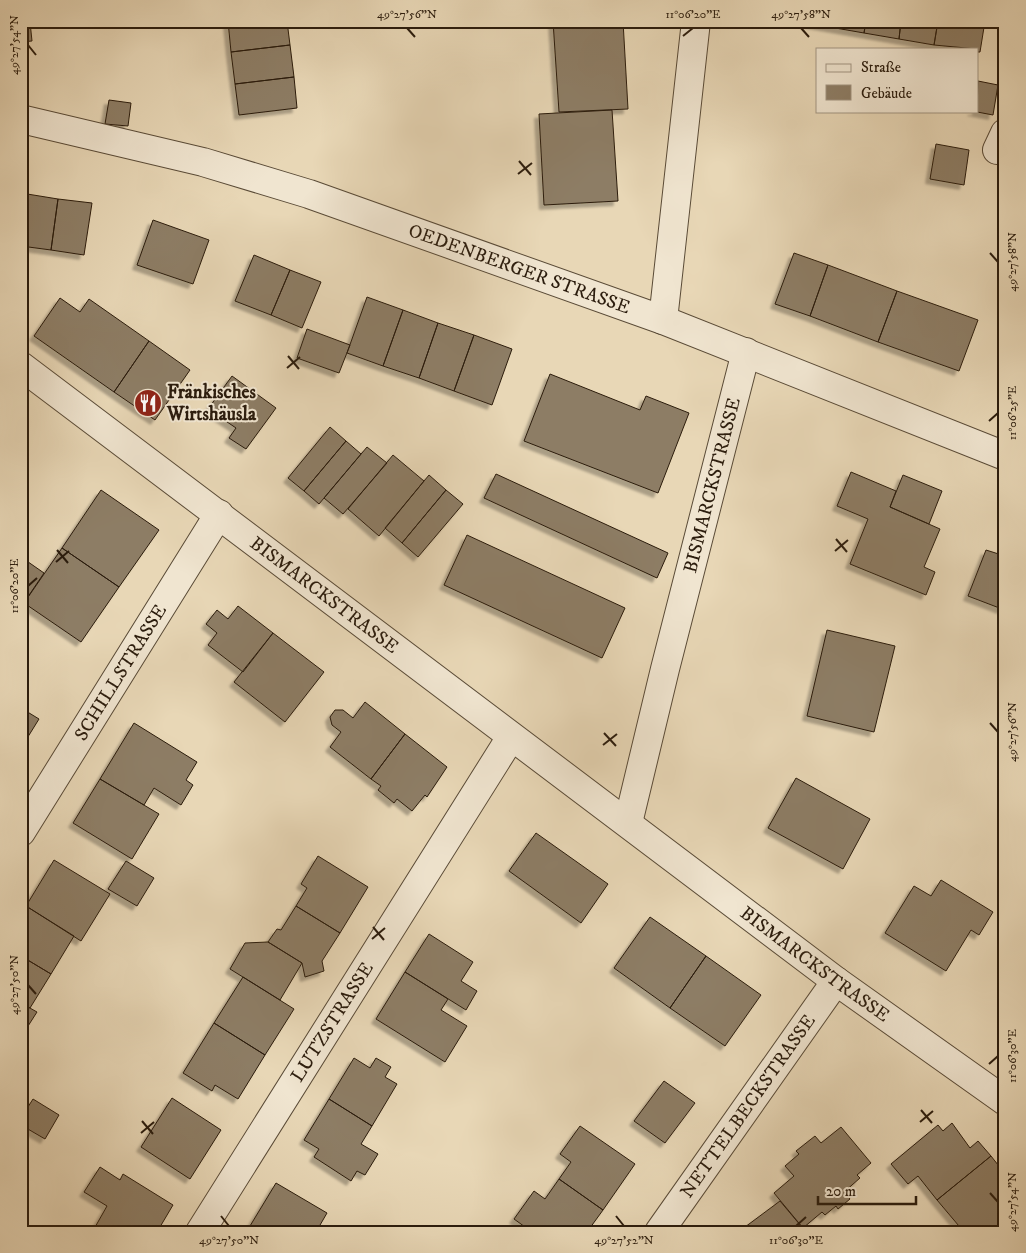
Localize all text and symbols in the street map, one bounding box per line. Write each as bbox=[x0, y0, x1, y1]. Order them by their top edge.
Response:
text: 49°27'56"N bbox=[377, 7, 437, 22]
text: 11°06'20"E bbox=[665, 7, 721, 22]
text: 49°27'58"N bbox=[771, 7, 831, 22]
text: 49°27'54"N bbox=[7, 15, 22, 75]
legend bbox=[816, 48, 978, 112]
text: Straße bbox=[861, 58, 901, 77]
text: Gebäude bbox=[861, 84, 912, 103]
street label: OEDENBERGER STRASSE bbox=[405, 219, 633, 319]
text: 49°27'58"N bbox=[1005, 232, 1020, 292]
place label: Fränkisches Wirtshäusla bbox=[166, 381, 257, 426]
text: 11°06'25"E bbox=[1005, 385, 1020, 440]
restaurant icon: Fränkisches Wirtshäusla bbox=[133, 388, 163, 418]
street label: BISMARCKSTRASSE bbox=[678, 395, 745, 575]
street label: BISMARCKSTRASSE bbox=[245, 531, 403, 658]
text: 11°06'20"E bbox=[7, 558, 22, 614]
street label: SCHILLSTRASSE bbox=[69, 600, 171, 745]
text: 49°27'56"N bbox=[1005, 702, 1020, 762]
street label: BISMARCKSTRASSE bbox=[736, 901, 894, 1027]
text: 49°27'50"N bbox=[7, 955, 22, 1015]
street label: LUTZSTRASSE bbox=[286, 958, 378, 1086]
street label: NETTELBECKSTRASSE bbox=[675, 1010, 820, 1202]
text: 11°06'30"E bbox=[1005, 1029, 1020, 1083]
text: 49°27'54"N bbox=[1005, 1172, 1020, 1232]
scale bar bbox=[818, 1173, 916, 1205]
text: 20 m bbox=[826, 1182, 856, 1201]
text: 49°27'50"N bbox=[199, 1233, 259, 1248]
text: 49°27'52"N bbox=[594, 1233, 654, 1248]
text: 11°06'30"E bbox=[769, 1233, 823, 1248]

